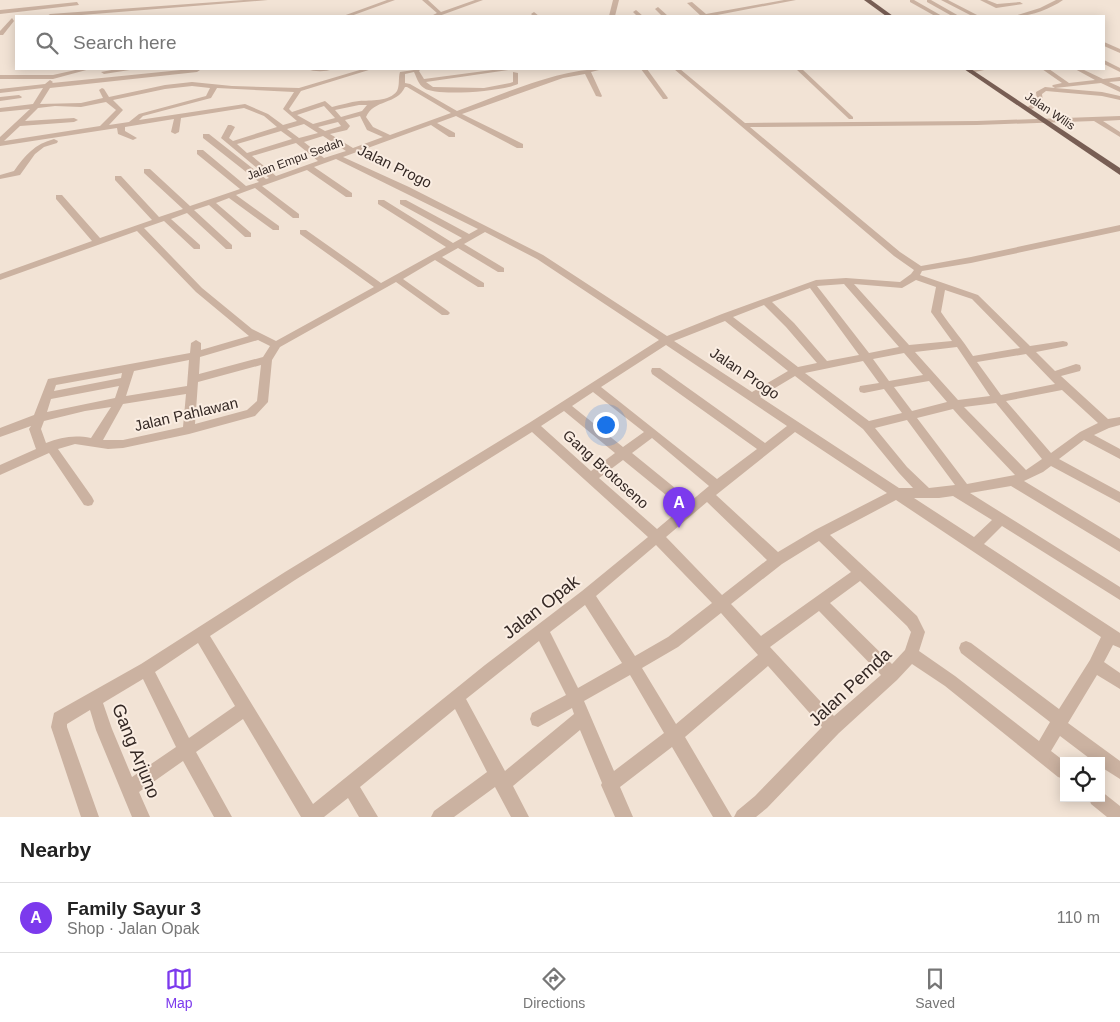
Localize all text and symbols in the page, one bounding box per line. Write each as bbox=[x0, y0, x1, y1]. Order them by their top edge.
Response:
search box bbox=[15, 15, 1105, 70]
icon: search bbox=[33, 29, 61, 57]
text: Search here bbox=[73, 32, 177, 53]
street label: Jalan Wilis bbox=[1022, 89, 1078, 133]
street label: Jalan Empu Sedah bbox=[245, 135, 345, 183]
street label: Jalan Progo bbox=[355, 141, 435, 191]
street label: Jalan Progo bbox=[707, 344, 783, 402]
street label: Jalan Pahlawan bbox=[132, 394, 240, 434]
your location bbox=[593, 412, 619, 438]
street label: Gang Brotoseno bbox=[560, 426, 652, 512]
pin: A bbox=[663, 487, 695, 528]
street label: Jalan Opak bbox=[499, 570, 584, 643]
street label: Jalan Pemda bbox=[805, 643, 896, 730]
street label: Gang Arjuno bbox=[108, 701, 164, 801]
map controls bbox=[1060, 757, 1105, 802]
button: locate bbox=[1060, 757, 1105, 802]
text: Nearby bbox=[20, 838, 91, 861]
text: Family Sayur 3 bbox=[67, 898, 201, 919]
text: A bbox=[30, 909, 42, 926]
text: 110 m bbox=[1057, 909, 1100, 926]
text: Shop · Jalan Opak bbox=[67, 920, 200, 937]
tab: Map bbox=[165, 965, 193, 1011]
tab: Directions bbox=[523, 965, 585, 1011]
tab: Saved bbox=[915, 965, 955, 1011]

